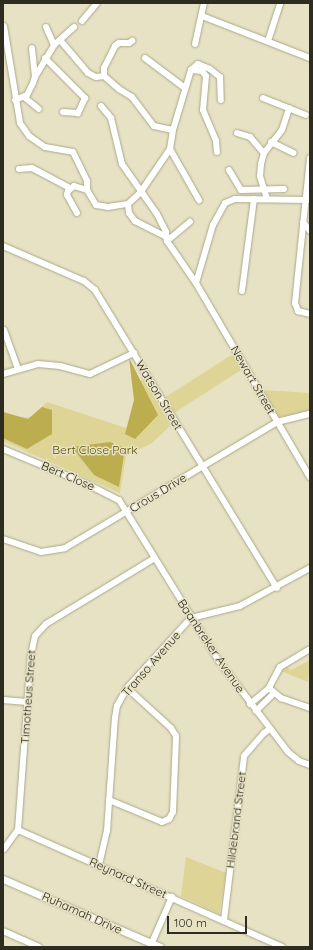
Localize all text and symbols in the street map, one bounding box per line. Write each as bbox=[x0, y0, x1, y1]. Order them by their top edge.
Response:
street label: Newart Street bbox=[228, 343, 278, 417]
street label: Watson Street bbox=[132, 357, 186, 433]
park label: Bert Close Park bbox=[52, 443, 138, 457]
street label: Bert Close bbox=[39, 458, 97, 494]
street label: Crous Drive bbox=[127, 470, 189, 516]
street label: Baanbreker Avenue bbox=[174, 597, 248, 695]
street label: Transo Avenue bbox=[119, 628, 183, 700]
street label: Timotheus Street bbox=[18, 650, 38, 744]
street label: Hildebrand Street bbox=[223, 771, 249, 869]
street label: Reynard Street bbox=[87, 854, 169, 902]
street label: Ruhamah Drive bbox=[40, 889, 124, 937]
scale bar bbox=[169, 908, 249, 934]
text: 100 m bbox=[174, 915, 207, 930]

